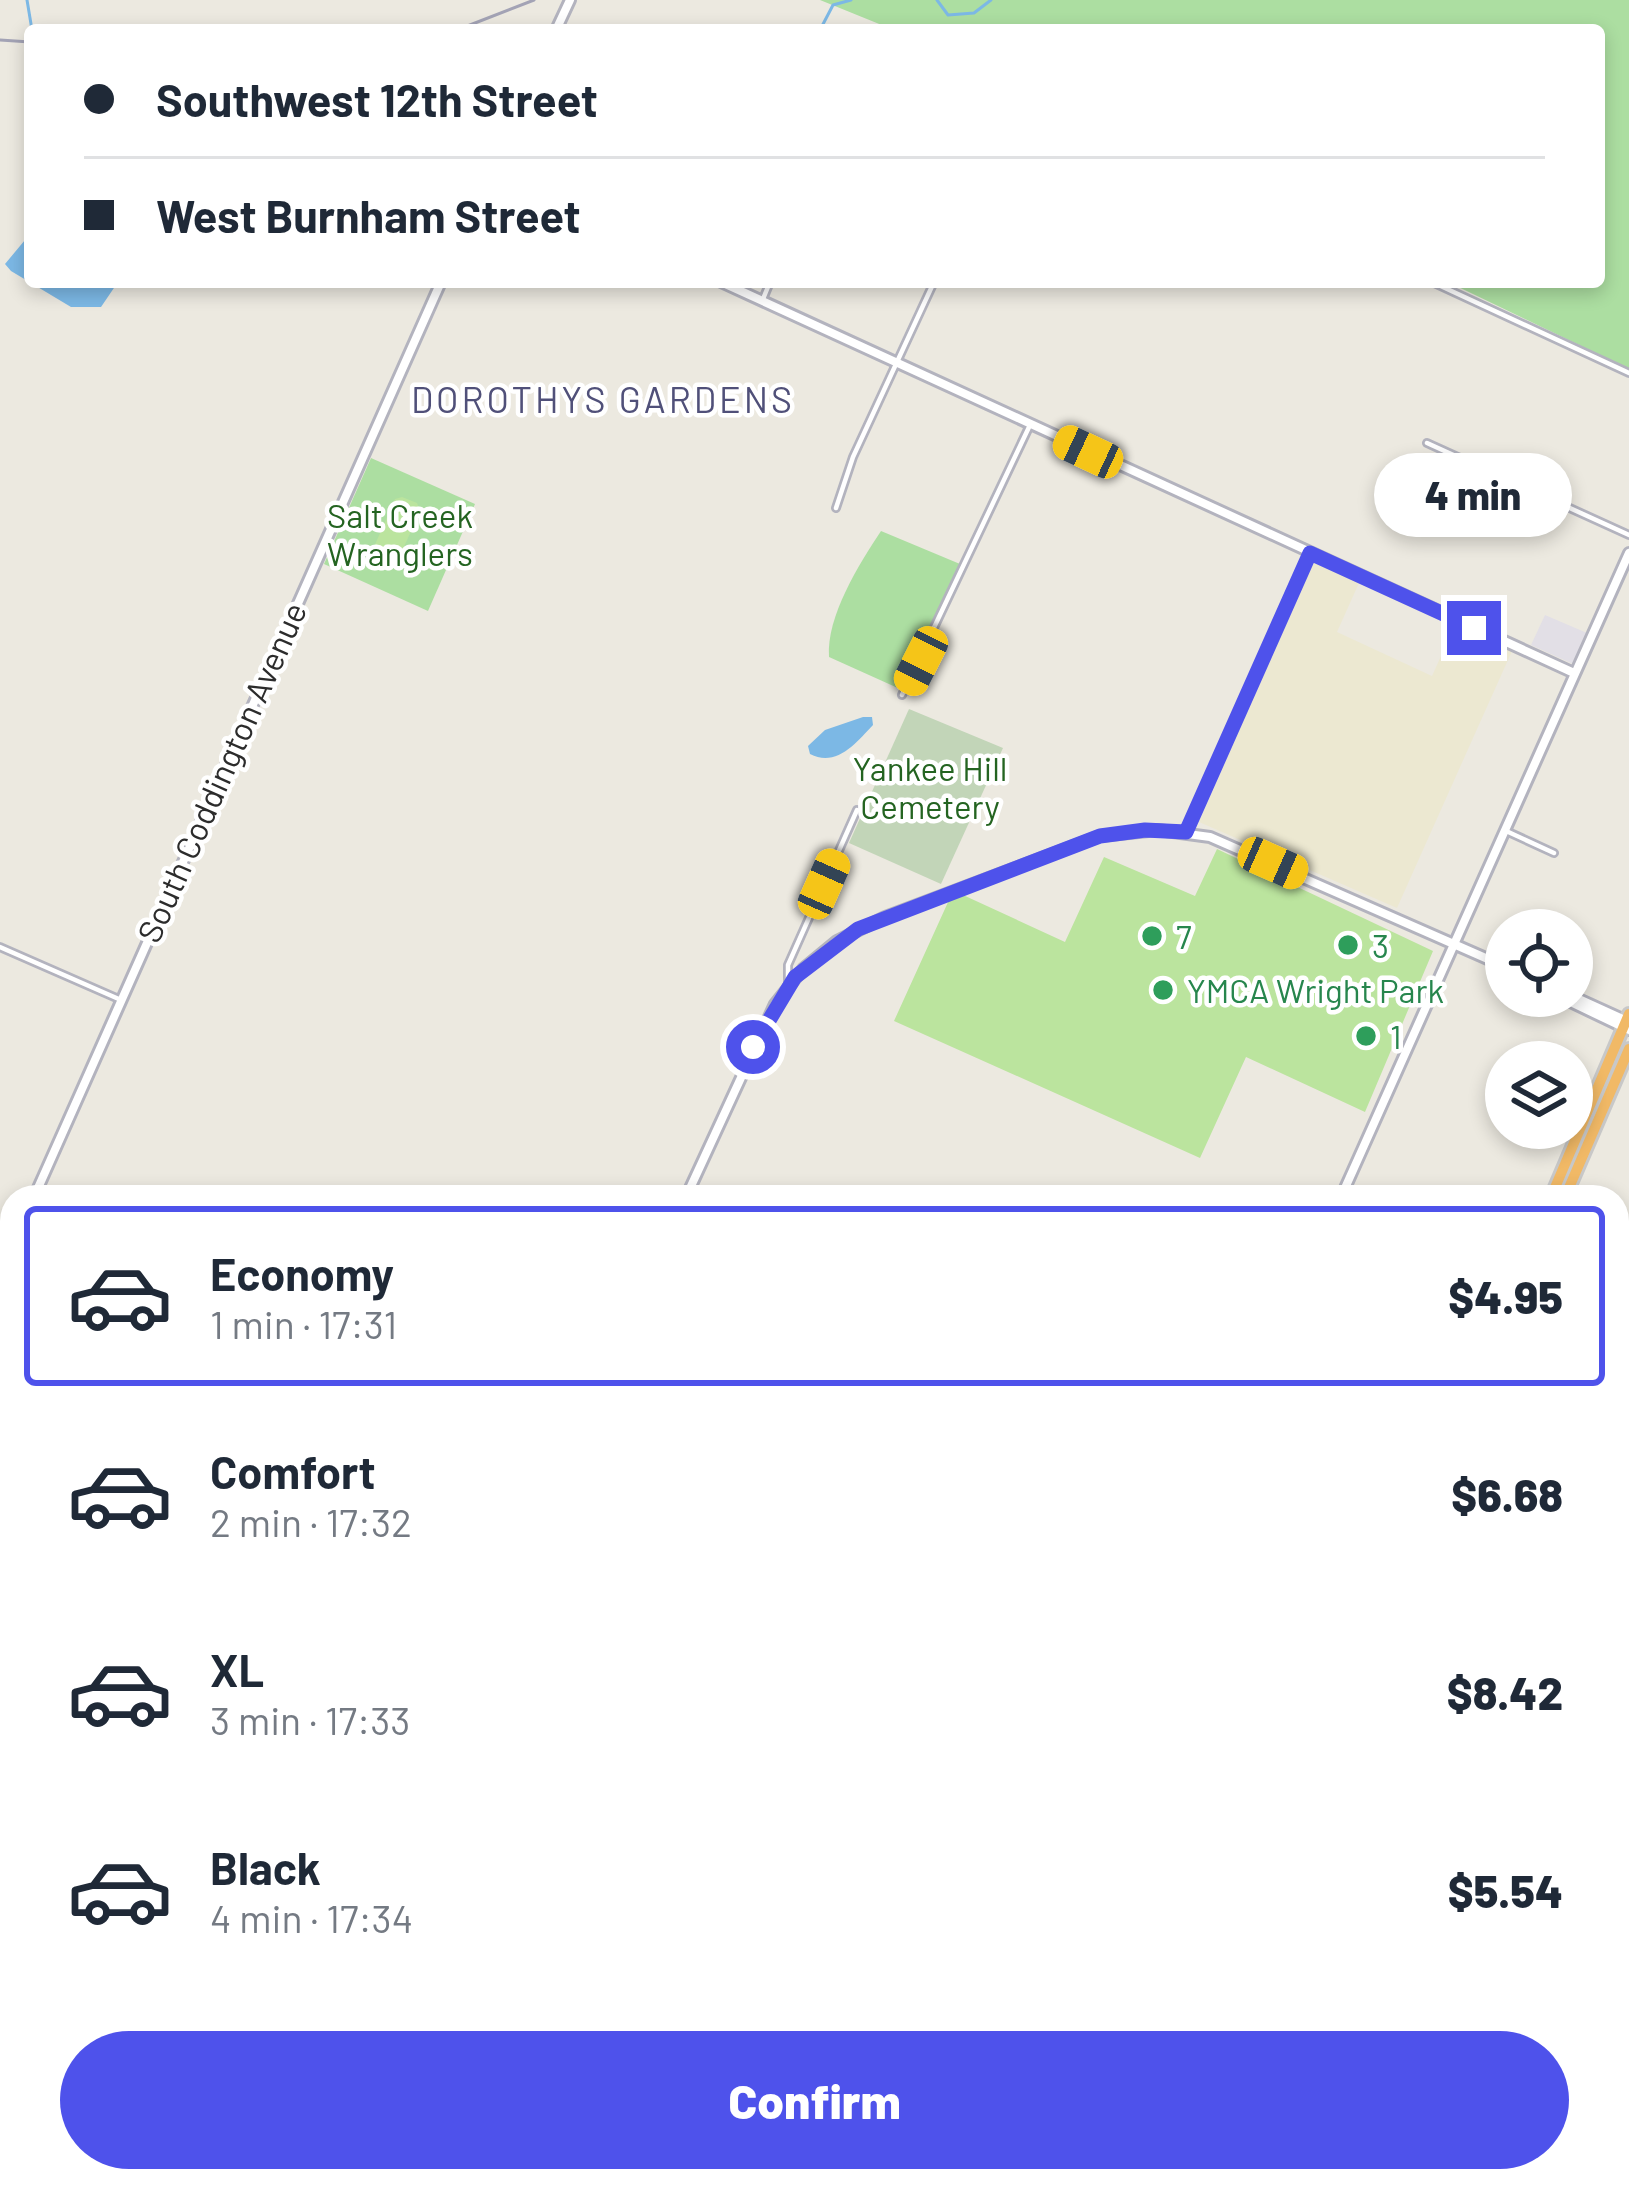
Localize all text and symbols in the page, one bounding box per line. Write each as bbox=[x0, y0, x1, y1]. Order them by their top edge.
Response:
text: Southwest 12th Street bbox=[156, 72, 598, 126]
text: West Burnham Street bbox=[156, 188, 581, 242]
district label: DOROTHYS GARDENS bbox=[411, 377, 795, 420]
car bbox=[1048, 420, 1128, 484]
callout: 4 min bbox=[1375, 454, 1573, 538]
text: 4 min bbox=[1425, 471, 1521, 518]
park label: Salt Creek Wranglers bbox=[327, 495, 473, 573]
street label: South Coddington Avenue bbox=[128, 596, 314, 948]
route end bbox=[1447, 601, 1501, 655]
car bbox=[889, 621, 953, 701]
park label: Yankee Hill Cemetery bbox=[853, 748, 1007, 826]
car bbox=[1233, 832, 1313, 894]
car bbox=[793, 844, 855, 924]
map controls bbox=[1485, 909, 1593, 1149]
button: locate bbox=[1485, 909, 1593, 1017]
place label: 7 bbox=[1176, 916, 1192, 956]
marker: 7 bbox=[1139, 923, 1165, 949]
place label: 3 bbox=[1372, 925, 1389, 965]
marker: 3 bbox=[1335, 932, 1361, 958]
place label: YMCA Wright Park bbox=[1187, 970, 1444, 1010]
marker: YMCA Wright Park bbox=[1150, 977, 1176, 1003]
place label: 1 bbox=[1390, 1016, 1402, 1056]
route start bbox=[726, 1020, 780, 1074]
marker: 1 bbox=[1353, 1023, 1379, 1049]
button: layers bbox=[1485, 1041, 1593, 1149]
icon: car bbox=[66, 1242, 174, 1350]
text: Economy bbox=[210, 1246, 394, 1300]
text: $4.95 bbox=[1448, 1269, 1563, 1323]
text: 1 min · 17:31 bbox=[210, 1300, 397, 1347]
icon: car bbox=[66, 1440, 174, 1548]
text: Comfort bbox=[210, 1444, 376, 1498]
text: $6.68 bbox=[1451, 1467, 1563, 1521]
text: 2 min · 17:32 bbox=[210, 1498, 412, 1545]
icon: car bbox=[66, 1638, 174, 1746]
text: XL bbox=[210, 1642, 264, 1696]
text: $8.42 bbox=[1447, 1665, 1563, 1719]
text: 3 min · 17:33 bbox=[210, 1696, 410, 1743]
icon: car bbox=[66, 1836, 174, 1944]
text: Black bbox=[210, 1840, 321, 1894]
text: $5.54 bbox=[1448, 1863, 1563, 1917]
text: 4 min · 17:34 bbox=[210, 1894, 413, 1941]
button: Confirm bbox=[60, 2031, 1569, 2169]

